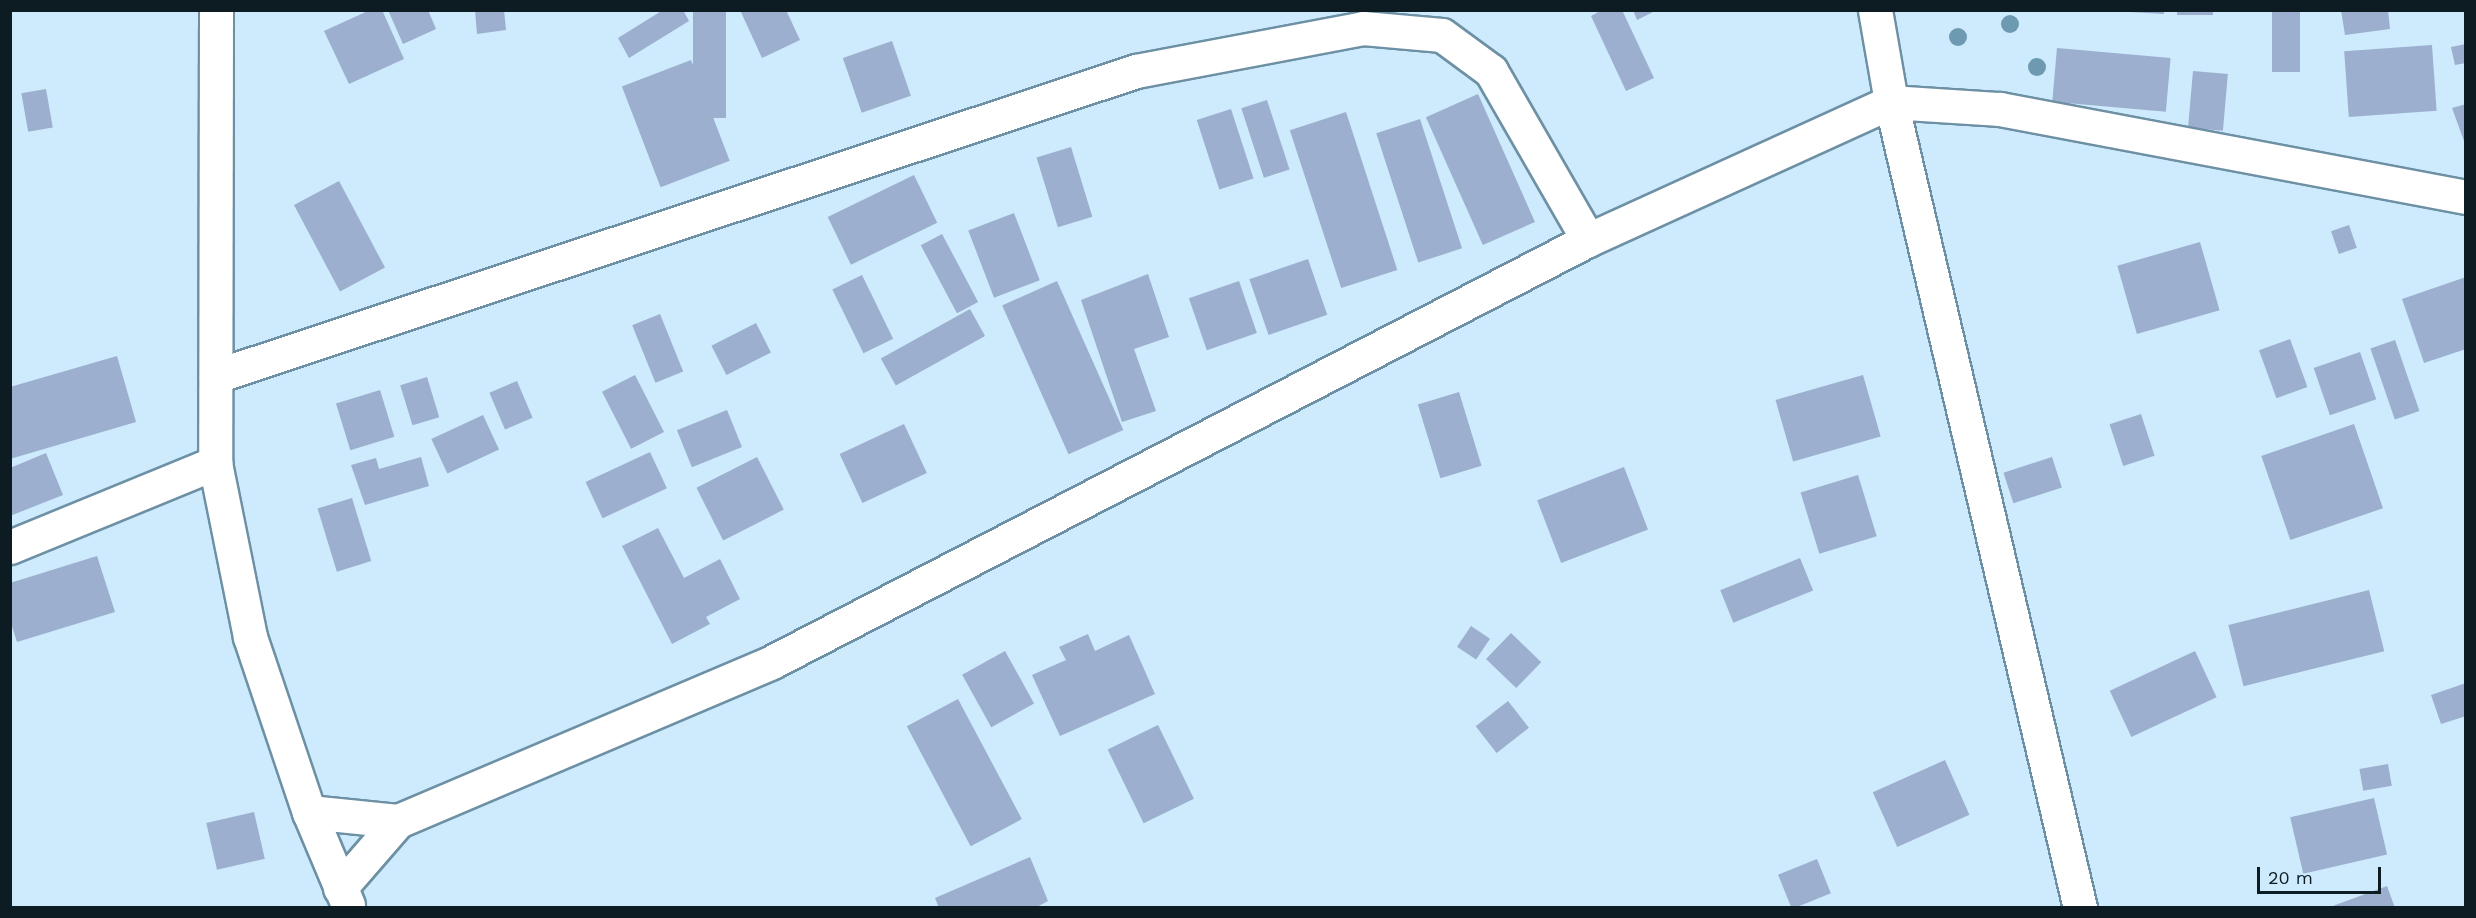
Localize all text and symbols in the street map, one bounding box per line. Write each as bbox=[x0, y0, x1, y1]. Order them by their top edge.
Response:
scale bar bbox=[2260, 855, 2384, 893]
text: 20 m bbox=[2268, 867, 2313, 888]

